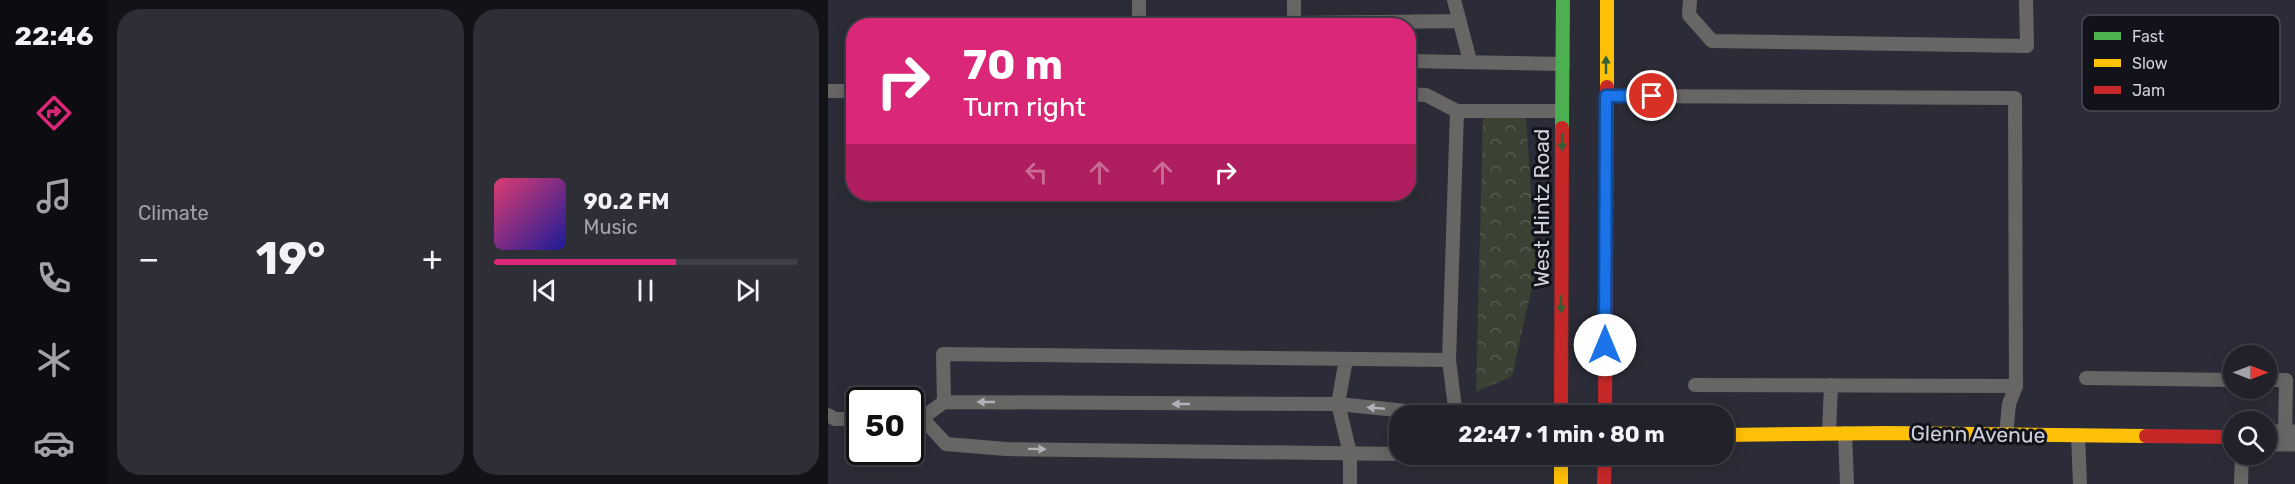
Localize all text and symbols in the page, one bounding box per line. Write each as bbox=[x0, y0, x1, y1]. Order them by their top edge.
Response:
legend bbox=[2082, 15, 2280, 111]
text: 22:46 bbox=[14, 20, 94, 52]
text: Fast bbox=[2132, 27, 2164, 46]
text: 70 m bbox=[963, 40, 1063, 90]
icon: right bbox=[864, 42, 942, 120]
text: Slow bbox=[2132, 54, 2168, 73]
one-way arrow bbox=[1602, 55, 1611, 74]
pin bbox=[1626, 70, 1677, 121]
icon: arrive bbox=[1635, 79, 1668, 112]
text: Jam bbox=[2132, 81, 2165, 100]
text: Turn right bbox=[963, 91, 1086, 123]
icon: directions bbox=[33, 92, 75, 134]
street label: West Hintz Road bbox=[1529, 129, 1554, 287]
one-way arrow bbox=[1557, 133, 1567, 152]
icon: left bbox=[1020, 156, 1053, 189]
icon: ahead bbox=[1083, 156, 1116, 189]
icon: ahead bbox=[1146, 156, 1179, 189]
icon: right bbox=[1209, 156, 1242, 189]
icon: music bbox=[33, 175, 75, 217]
text: 90.2 FM bbox=[584, 188, 669, 215]
text: Climate bbox=[138, 201, 209, 225]
text: Music bbox=[584, 215, 638, 239]
text: 19° bbox=[256, 232, 326, 285]
text: − bbox=[138, 239, 159, 278]
text: + bbox=[422, 239, 442, 278]
icon: phone bbox=[33, 257, 75, 299]
icon: previous bbox=[528, 274, 561, 307]
icon: pause bbox=[629, 274, 662, 307]
icon: next bbox=[731, 274, 764, 307]
one-way arrow bbox=[1556, 295, 1566, 314]
position arrow bbox=[1573, 313, 1637, 377]
icon: climate bbox=[33, 339, 75, 381]
north arrow bbox=[2223, 345, 2277, 399]
map controls bbox=[2223, 345, 2277, 465]
speed limit sign: 50 bbox=[846, 387, 924, 465]
one-way arrow bbox=[977, 398, 996, 407]
one-way arrow bbox=[1172, 399, 1191, 408]
one-way arrow bbox=[1366, 403, 1385, 413]
button: search bbox=[2223, 411, 2277, 465]
street label: Glenn Avenue bbox=[1910, 420, 2046, 448]
text: 22:47 · 1 min · 80 m bbox=[1458, 421, 1665, 448]
icon: car bbox=[33, 422, 75, 464]
one-way arrow bbox=[1027, 444, 1046, 454]

